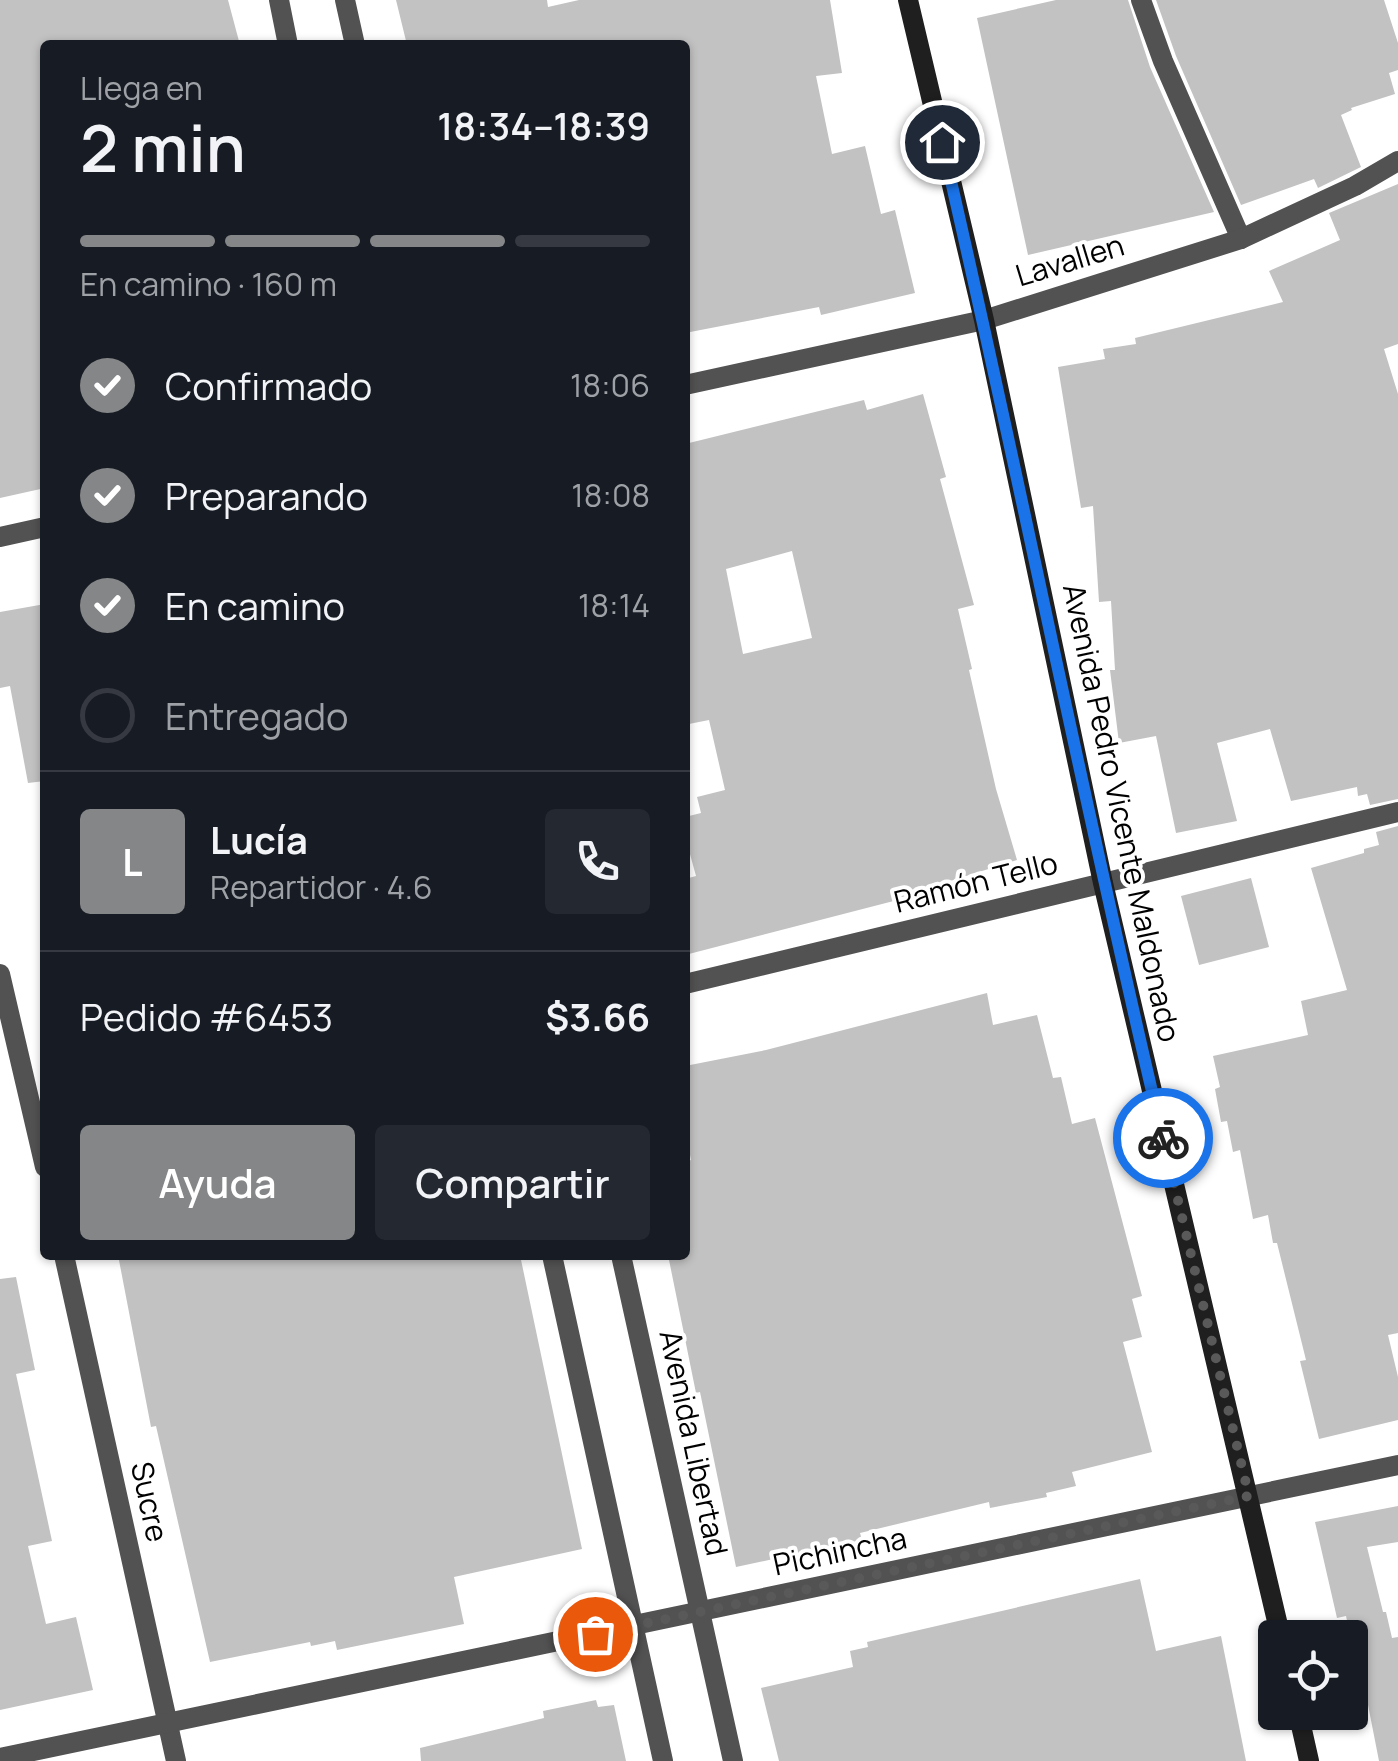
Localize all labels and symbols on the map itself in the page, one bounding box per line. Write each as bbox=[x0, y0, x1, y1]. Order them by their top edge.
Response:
pin bbox=[900, 100, 985, 185]
street label: Lavallen bbox=[1010, 224, 1129, 295]
street label: Avenida Pedro Vicente Maldonado bbox=[1054, 580, 1191, 1046]
street label: Ramón Tello bbox=[890, 841, 1062, 922]
courier bbox=[1113, 1088, 1213, 1188]
street label: Avenida Libertad bbox=[651, 1326, 738, 1559]
street label: Sucre bbox=[122, 1458, 179, 1546]
street label: Pichincha bbox=[769, 1516, 910, 1585]
pin bbox=[553, 1592, 638, 1677]

